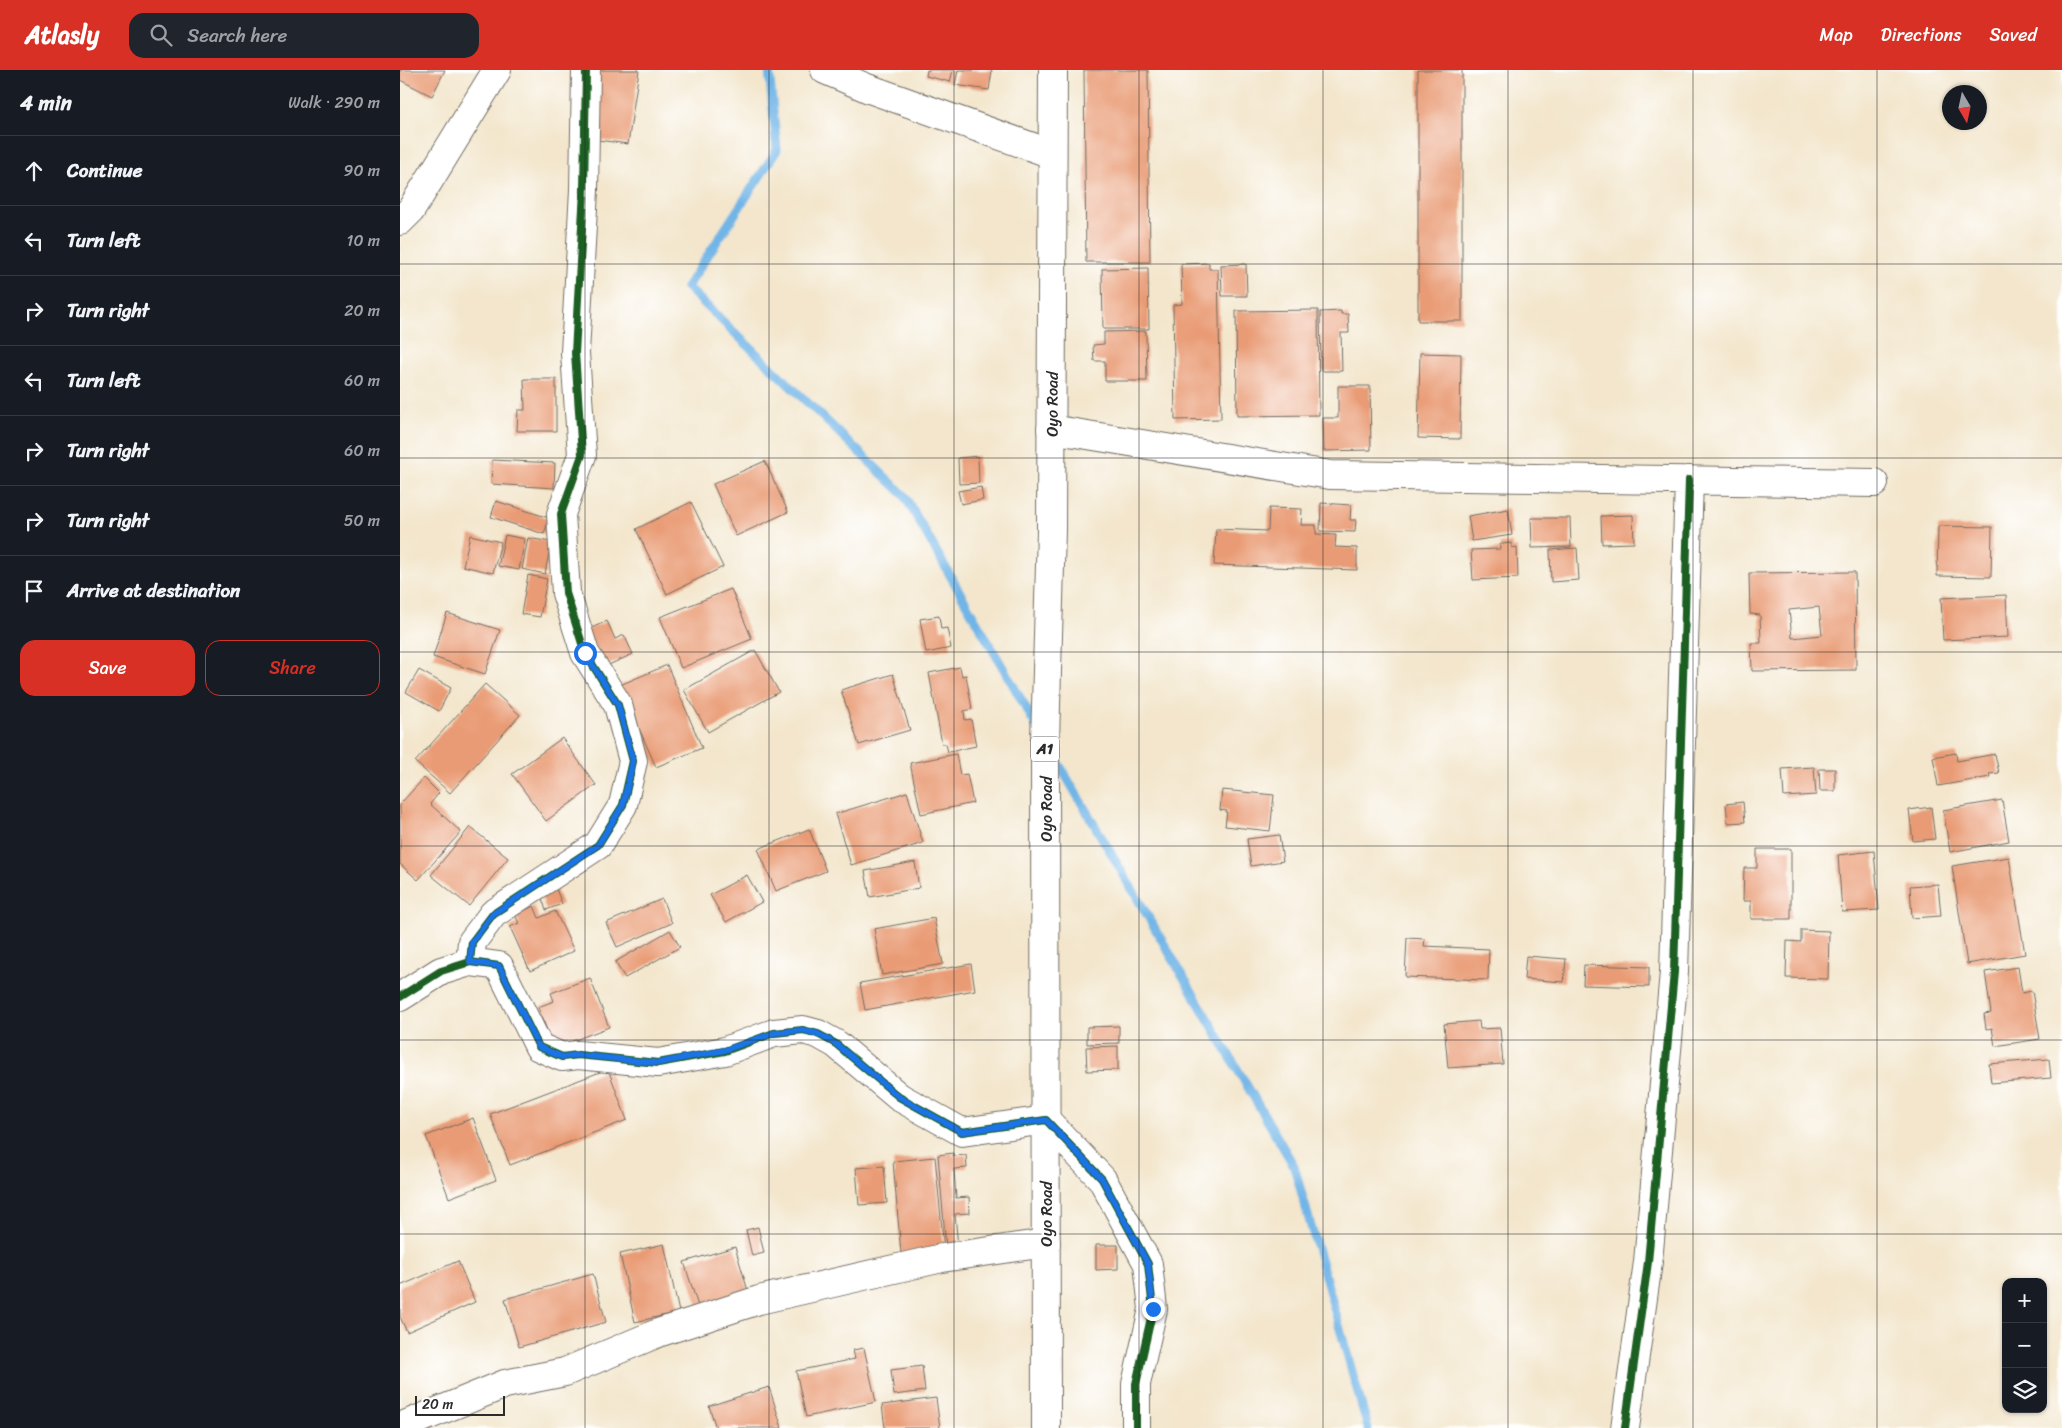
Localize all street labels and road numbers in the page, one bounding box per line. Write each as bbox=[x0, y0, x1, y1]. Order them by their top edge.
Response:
street label: Oyo Road bbox=[1037, 370, 1067, 437]
road number: A1 bbox=[1031, 736, 1059, 762]
street label: Oyo Road bbox=[1032, 775, 1061, 842]
street label: Oyo Road bbox=[1032, 1180, 1061, 1247]

